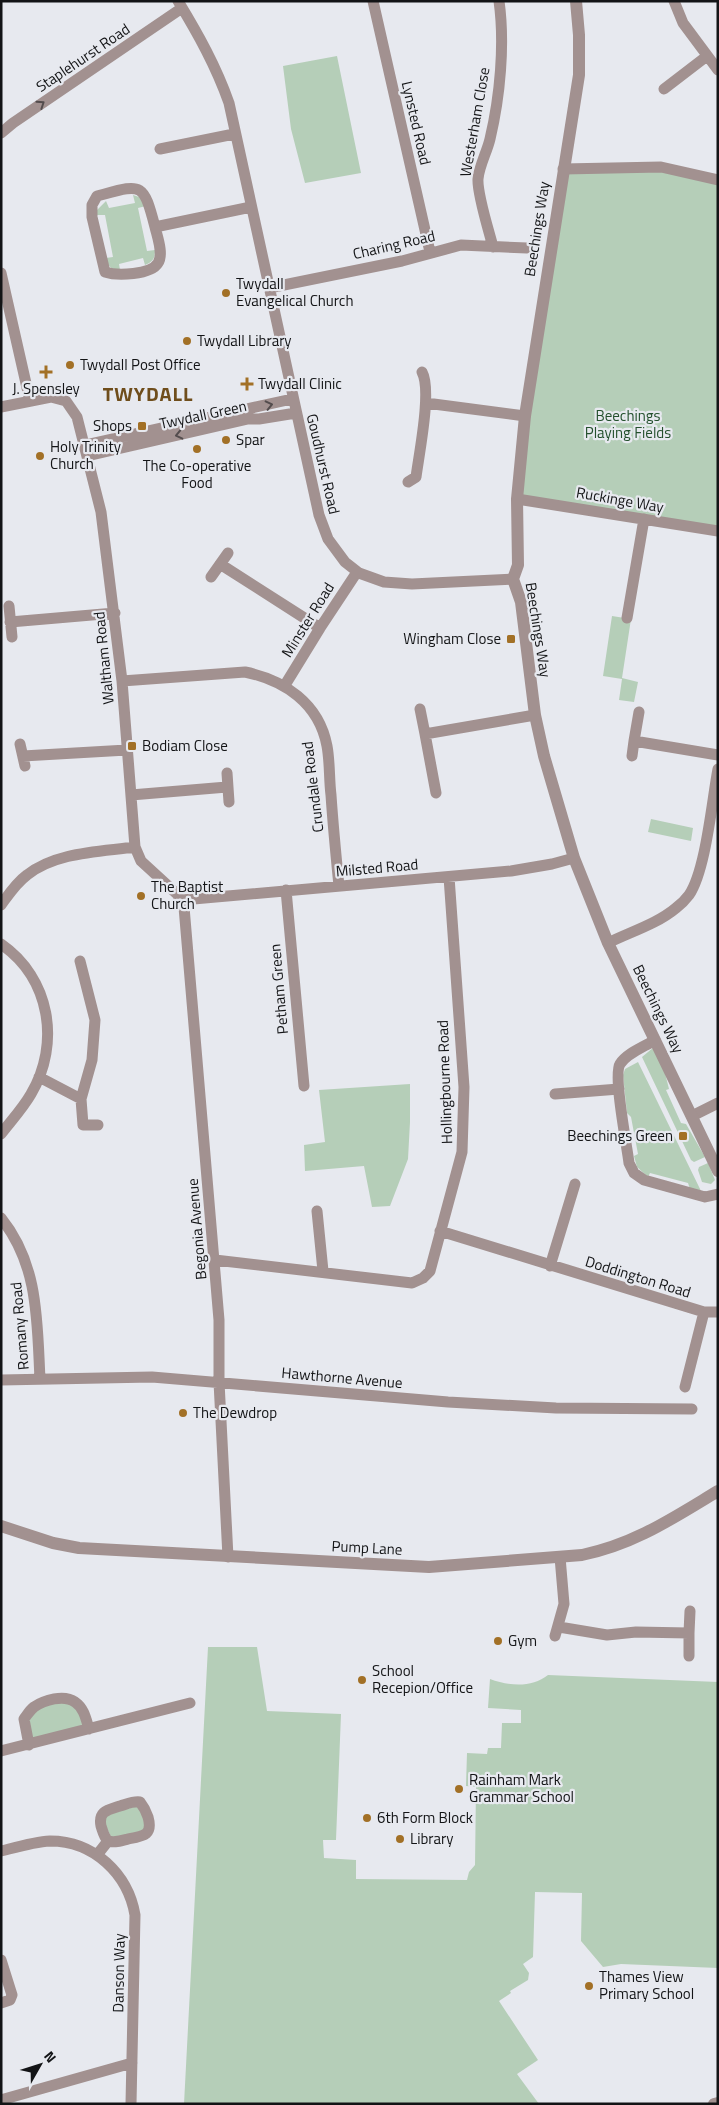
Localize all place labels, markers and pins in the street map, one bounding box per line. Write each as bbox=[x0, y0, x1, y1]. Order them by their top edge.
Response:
place label: Twydall Evangelical Church bbox=[236, 272, 353, 312]
marker: Twydall Evangelical Church bbox=[220, 287, 232, 299]
place label: Twydall Library bbox=[197, 329, 292, 352]
marker: Twydall Library bbox=[181, 335, 193, 347]
place label: Twydall Post Office bbox=[80, 353, 201, 376]
marker: Twydall Post Office bbox=[64, 359, 76, 371]
marker: J. Spensley bbox=[40, 366, 52, 378]
place label: Twydall Clinic bbox=[258, 372, 342, 395]
place label: J. Spensley bbox=[12, 377, 80, 400]
marker: Twydall Clinic bbox=[240, 377, 254, 391]
place label: Shops bbox=[93, 414, 132, 437]
marker: Shops bbox=[136, 420, 148, 432]
place label: Spar bbox=[236, 428, 265, 451]
marker: Spar bbox=[220, 434, 232, 446]
place label: Holy Trinity Church bbox=[50, 435, 121, 475]
marker: The Co-operative Food bbox=[191, 443, 203, 455]
marker: Holy Trinity Church bbox=[34, 450, 46, 462]
place label: The Co-operative Food bbox=[143, 454, 251, 494]
place label: Wingham Close bbox=[403, 627, 501, 650]
marker: Wingham Close bbox=[505, 633, 517, 645]
place label: Bodiam Close bbox=[142, 734, 228, 757]
marker: Bodiam Close bbox=[126, 740, 138, 752]
place label: The Baptist Church bbox=[151, 875, 224, 915]
marker: The Baptist Church bbox=[135, 890, 147, 902]
place label: Beechings Green bbox=[567, 1124, 673, 1147]
marker: Beechings Green bbox=[677, 1130, 689, 1142]
place label: The Dewdrop bbox=[193, 1401, 277, 1424]
marker: The Dewdrop bbox=[177, 1407, 189, 1419]
place label: Gym bbox=[508, 1629, 537, 1652]
marker: Gym bbox=[492, 1635, 504, 1647]
place label: School Recepion/Office bbox=[372, 1659, 473, 1699]
marker: School Recepion/Office bbox=[356, 1674, 368, 1686]
place label: Rainham Mark Grammar School bbox=[469, 1768, 574, 1808]
marker: Rainham Mark Grammar School bbox=[453, 1783, 465, 1795]
place label: 6th Form Block bbox=[377, 1806, 473, 1829]
marker: 6th Form Block bbox=[361, 1812, 373, 1824]
place label: Library bbox=[410, 1827, 454, 1850]
marker: Library bbox=[394, 1833, 406, 1845]
place label: Thames View Primary School bbox=[599, 1965, 694, 2005]
marker: Thames View Primary School bbox=[583, 1980, 595, 1992]

